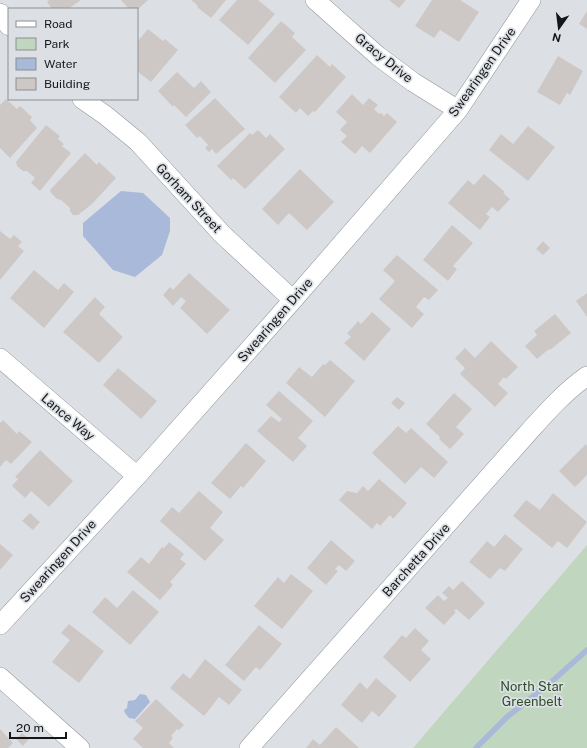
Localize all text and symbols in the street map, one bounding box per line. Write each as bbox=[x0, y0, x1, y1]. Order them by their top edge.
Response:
legend bbox=[8, 8, 138, 100]
north arrow bbox=[539, 8, 579, 48]
text: Road bbox=[44, 17, 72, 31]
street label: Swearingen Drive bbox=[445, 24, 519, 120]
street label: Gracy Drive bbox=[352, 30, 416, 86]
text: N bbox=[551, 31, 562, 45]
text: Park bbox=[44, 37, 70, 51]
text: Water bbox=[44, 57, 78, 71]
text: Building bbox=[44, 77, 90, 91]
street label: Gorham Street bbox=[153, 160, 225, 236]
street label: Swearingen Drive bbox=[235, 275, 315, 365]
street label: Lance Way bbox=[38, 390, 98, 444]
street label: Swearingen Drive bbox=[17, 517, 99, 605]
street label: Barchetta Drive bbox=[379, 520, 453, 600]
park label: North Star Greenbelt bbox=[500, 679, 564, 709]
scale bar bbox=[10, 714, 66, 740]
text: 20 m bbox=[16, 721, 44, 735]

